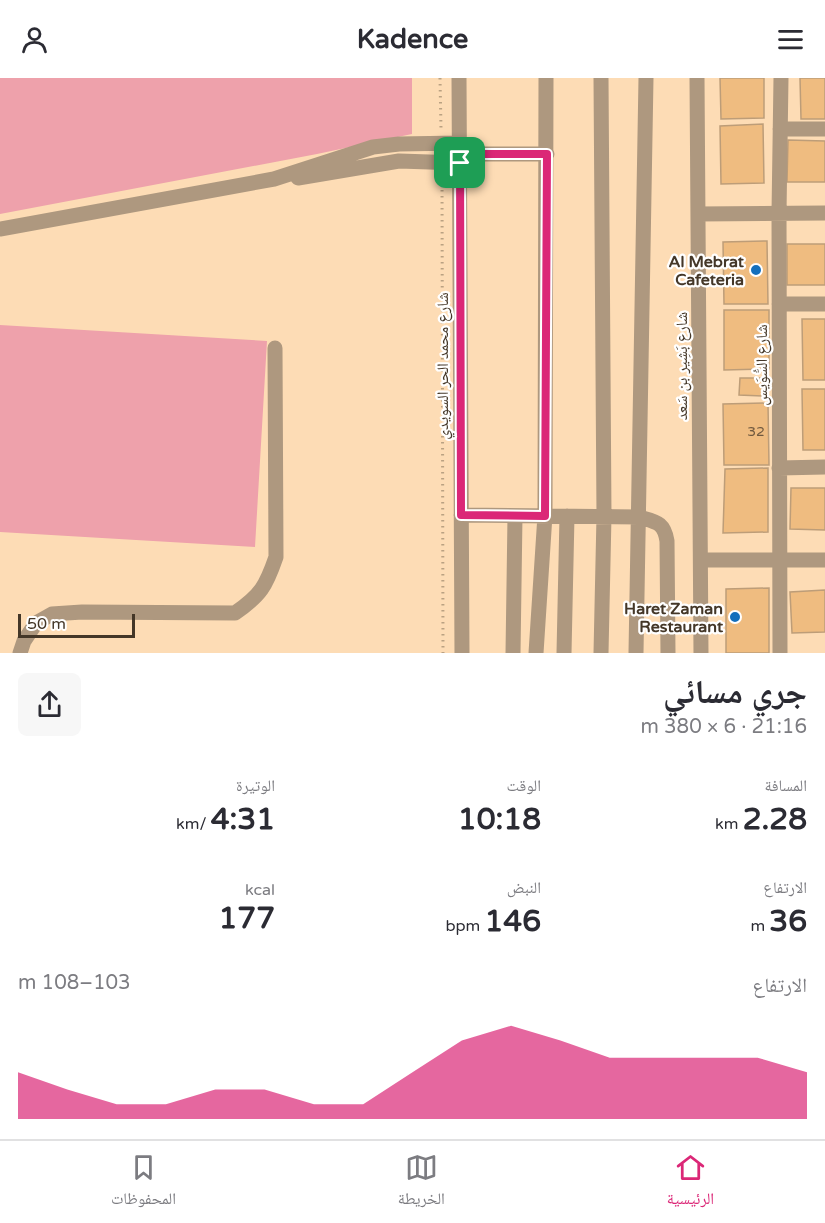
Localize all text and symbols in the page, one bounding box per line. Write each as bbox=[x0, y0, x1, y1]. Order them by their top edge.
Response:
icon: person bbox=[18, 23, 51, 56]
text: Kadence bbox=[357, 23, 468, 56]
icon: menu bbox=[774, 23, 807, 56]
pin bbox=[434, 137, 485, 188]
icon: arrive bbox=[443, 146, 476, 179]
place label: Al Mebrat Cafeteria bbox=[669, 252, 745, 290]
marker: Al Mebrat Cafeteria bbox=[749, 263, 763, 277]
street label: شارع محمد الحر السويدي bbox=[433, 292, 455, 440]
street label: شارع بَشِير بن سَعد bbox=[672, 312, 692, 420]
street label: شارع السُّوَيس bbox=[752, 324, 772, 406]
house number: 32 bbox=[747, 423, 765, 440]
place label: Haret Zaman Restaurant bbox=[624, 599, 724, 637]
marker: Haret Zaman Restaurant bbox=[728, 610, 742, 624]
scale bar bbox=[18, 611, 135, 638]
text: 50 m bbox=[27, 614, 66, 634]
button: share bbox=[18, 673, 81, 736]
text: جري مسائي bbox=[663, 673, 807, 712]
text: 21:16 · 6 × 380 m bbox=[640, 715, 807, 739]
text: الوتيرة bbox=[236, 776, 275, 796]
text: الوقت bbox=[507, 776, 541, 796]
text: المسافة bbox=[765, 776, 807, 796]
text: 4:31 bbox=[211, 801, 275, 838]
text: 10:18 bbox=[458, 801, 541, 838]
text: 2.28 bbox=[743, 801, 807, 838]
text: /km bbox=[176, 814, 211, 834]
text: km bbox=[715, 814, 743, 834]
text: النبض bbox=[507, 878, 541, 898]
text: الارتفاع bbox=[763, 878, 807, 898]
text: kcal bbox=[245, 880, 275, 900]
text: 177 bbox=[218, 900, 275, 937]
text: 146 bbox=[484, 903, 541, 940]
text: 36 bbox=[769, 903, 807, 940]
text: bpm bbox=[445, 916, 484, 936]
text: m bbox=[750, 916, 769, 936]
text: 103–108 m bbox=[18, 971, 131, 995]
text: الارتفاع bbox=[752, 974, 807, 998]
tab: المحفوظات bbox=[111, 1151, 176, 1214]
tab: الخريطة bbox=[398, 1151, 445, 1214]
tab: الرئيسية bbox=[667, 1151, 714, 1214]

